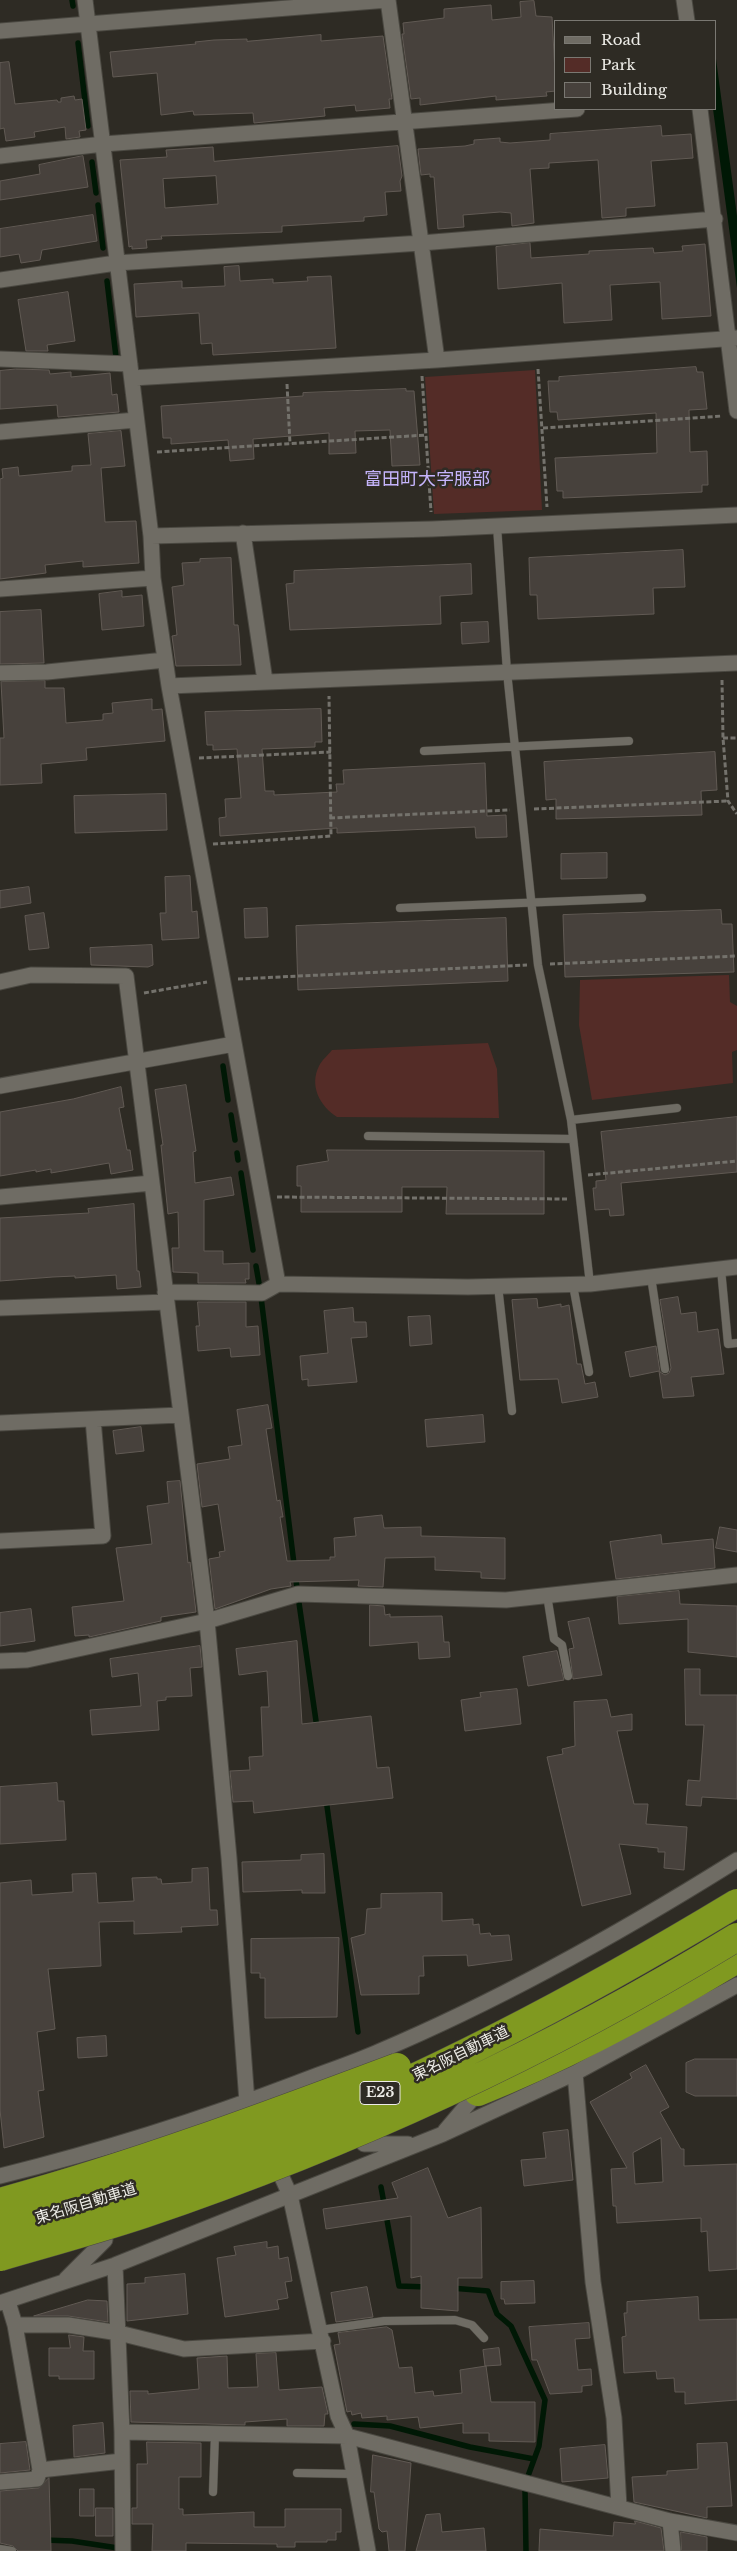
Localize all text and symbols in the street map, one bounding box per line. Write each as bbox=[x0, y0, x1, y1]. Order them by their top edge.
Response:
legend bbox=[554, 20, 717, 110]
text: Road bbox=[601, 30, 641, 49]
text: Park bbox=[601, 55, 636, 74]
text: Building bbox=[601, 80, 667, 99]
district label: 富田町大字服部 bbox=[364, 469, 490, 491]
street label: 東名阪自動車道 bbox=[410, 2023, 512, 2085]
road number: E23 bbox=[360, 2082, 400, 2104]
street label: 東名阪自動車道 bbox=[33, 2180, 139, 2228]

